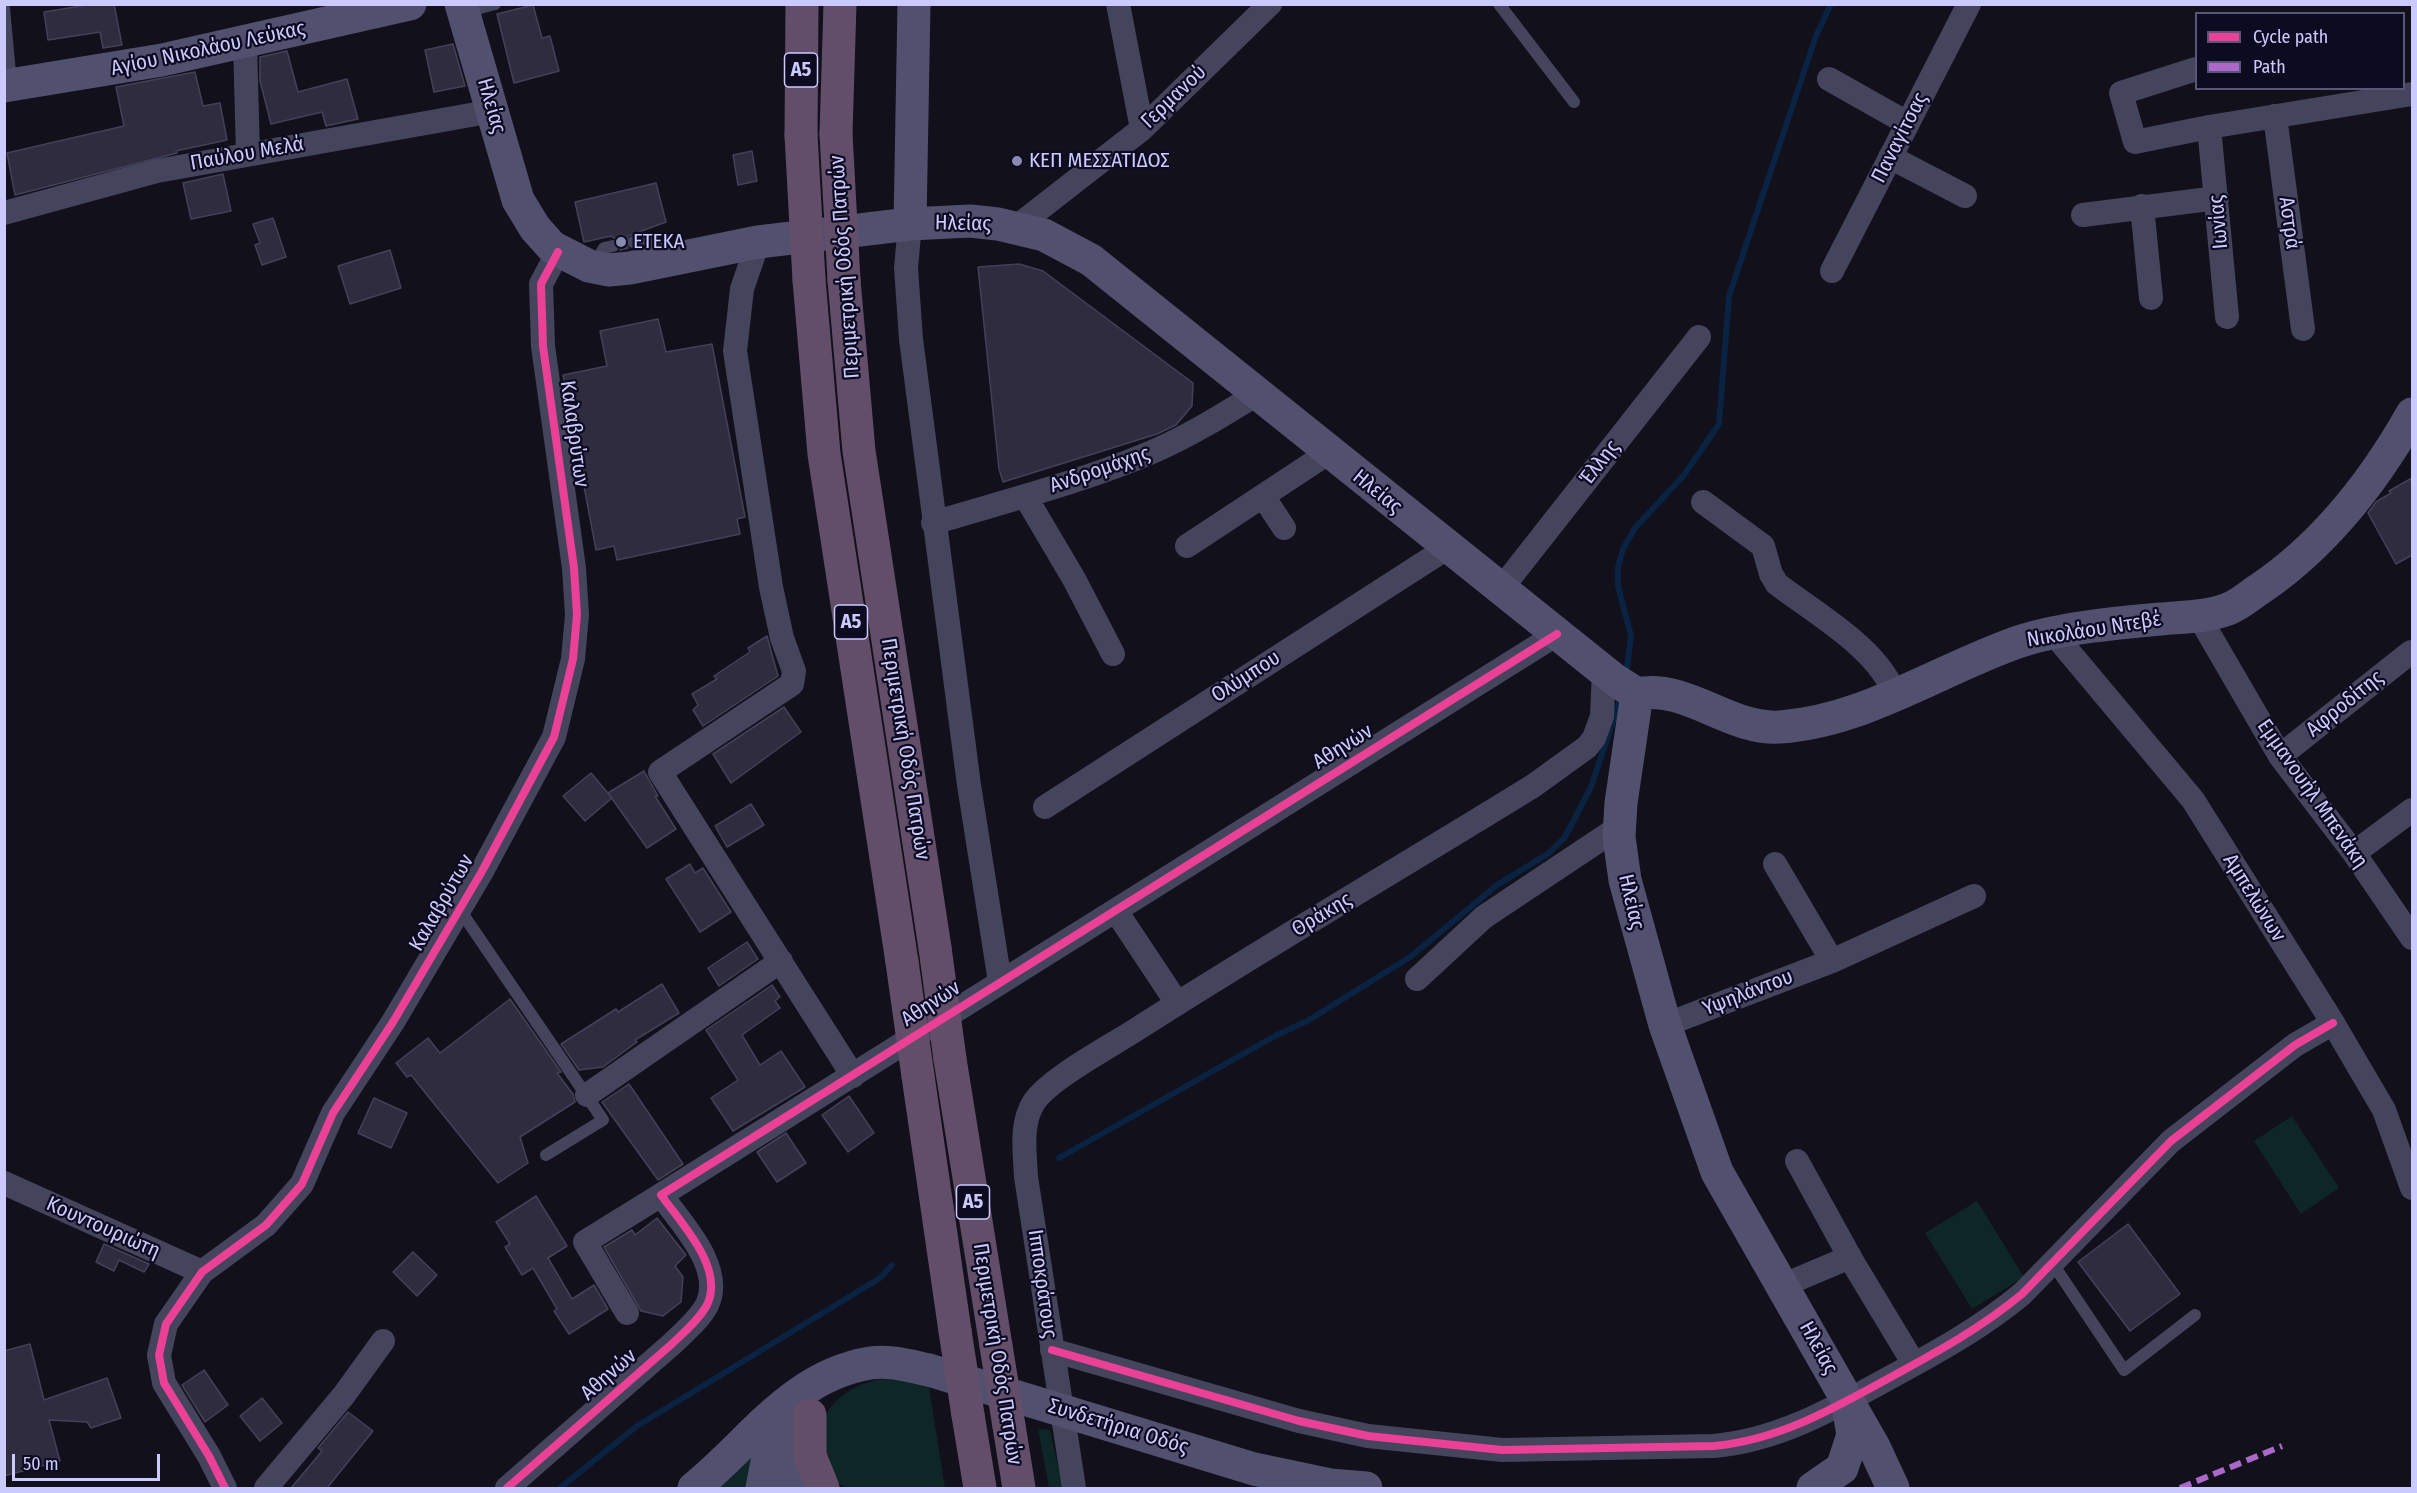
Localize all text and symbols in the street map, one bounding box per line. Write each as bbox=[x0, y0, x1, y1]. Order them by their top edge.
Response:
legend bbox=[2195, 12, 2405, 90]
street label: Αγίου Νικολάου Λεύκας bbox=[109, 16, 307, 82]
text: Cycle path bbox=[2253, 26, 2328, 48]
road number: Α5 bbox=[784, 53, 818, 87]
text: Path bbox=[2253, 56, 2286, 78]
street label: Γερμανού bbox=[1136, 60, 1212, 134]
street label: Ηλείας bbox=[471, 76, 511, 136]
street label: Παναγίτσας bbox=[1867, 89, 1933, 187]
street label: Παύλου Μελά bbox=[188, 132, 306, 176]
place label: ΚΕΠ ΜΕΣΣΑΤΙΔΟΣ bbox=[1029, 148, 1170, 174]
street label: Περιμετρική Οδός Πατρών bbox=[825, 154, 865, 380]
marker: ΚΕΠ ΜΕΣΣΑΤΙΔΟΣ bbox=[1010, 154, 1024, 168]
street label: Ιωνίας bbox=[2204, 194, 2234, 250]
street label: Αστρά bbox=[2273, 195, 2305, 251]
street label: Ηλείας bbox=[935, 211, 991, 237]
place label: ΕΤΕΚΑ bbox=[633, 229, 685, 255]
marker: ΕΤΕΚΑ bbox=[614, 235, 628, 249]
street label: Καλαβρύτων bbox=[554, 379, 594, 489]
street label: Έλλης bbox=[1575, 435, 1625, 491]
street label: Ανδρομάχης bbox=[1047, 441, 1153, 499]
street label: Ηλείας bbox=[1347, 465, 1407, 519]
road number: Α5 bbox=[834, 605, 868, 639]
street label: Νικολάου Ντεβέ bbox=[2025, 607, 2163, 653]
street label: Περιμετρική Οδός Πατρών bbox=[875, 636, 935, 862]
street label: Ολύμπου bbox=[1207, 645, 1285, 709]
street label: Αφροδίτης bbox=[2301, 665, 2389, 743]
street label: Εμμανουήλ Μπενάκη bbox=[2251, 715, 2373, 873]
street label: Αθηνών bbox=[1308, 719, 1378, 775]
street label: Αμπελώνων bbox=[2217, 849, 2291, 947]
street label: Καλαβρύτων bbox=[404, 850, 480, 956]
street label: Ηλείας bbox=[1612, 872, 1650, 932]
street label: Θράκης bbox=[1287, 887, 1357, 943]
street label: Υψηλάντου bbox=[1699, 964, 1797, 1022]
street label: Αθηνών bbox=[897, 976, 965, 1032]
road number: Α5 bbox=[956, 1185, 990, 1219]
street label: Κουντουριώτη bbox=[42, 1192, 164, 1264]
street label: Ιπποκράτους bbox=[1022, 1228, 1062, 1340]
street label: Περιμετρική Οδός Πατρών bbox=[967, 1241, 1027, 1467]
street label: Ηλείας bbox=[1793, 1317, 1843, 1379]
street label: Αθηνών bbox=[576, 1344, 642, 1406]
street label: Συνδετήρια Οδός bbox=[1045, 1394, 1191, 1460]
scale bar bbox=[15, 1442, 164, 1480]
text: 50 m bbox=[23, 1453, 59, 1475]

